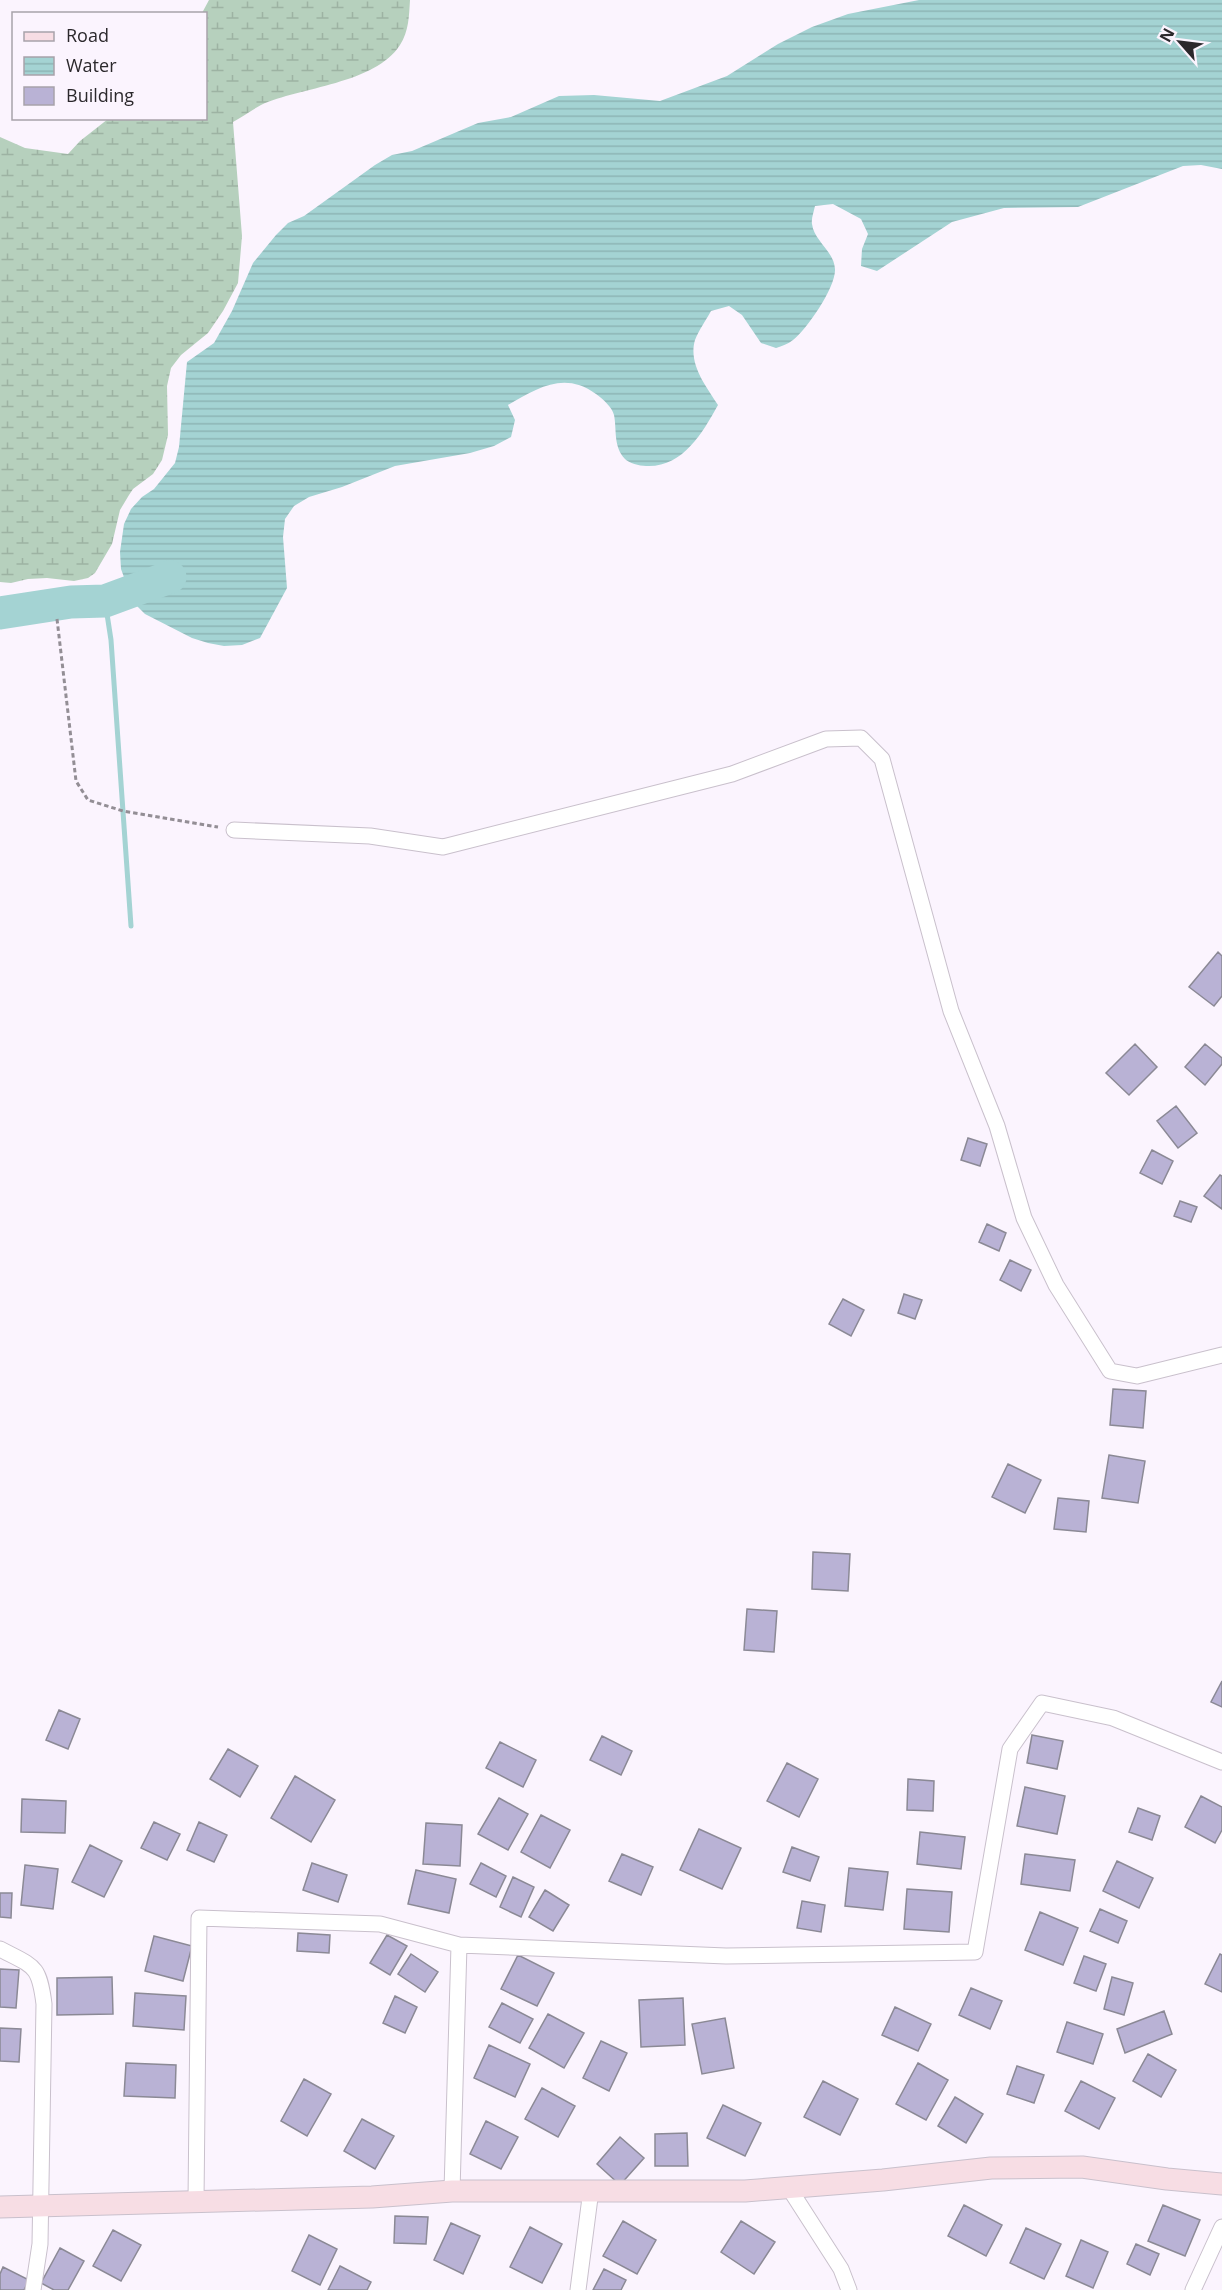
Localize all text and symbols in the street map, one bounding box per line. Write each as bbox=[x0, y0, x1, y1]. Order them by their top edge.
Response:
legend bbox=[12, 12, 207, 120]
north arrow bbox=[1150, 12, 1210, 72]
text: Road bbox=[66, 23, 109, 47]
text: N bbox=[1154, 24, 1180, 46]
text: Water bbox=[66, 53, 117, 77]
text: Building bbox=[66, 83, 134, 107]

